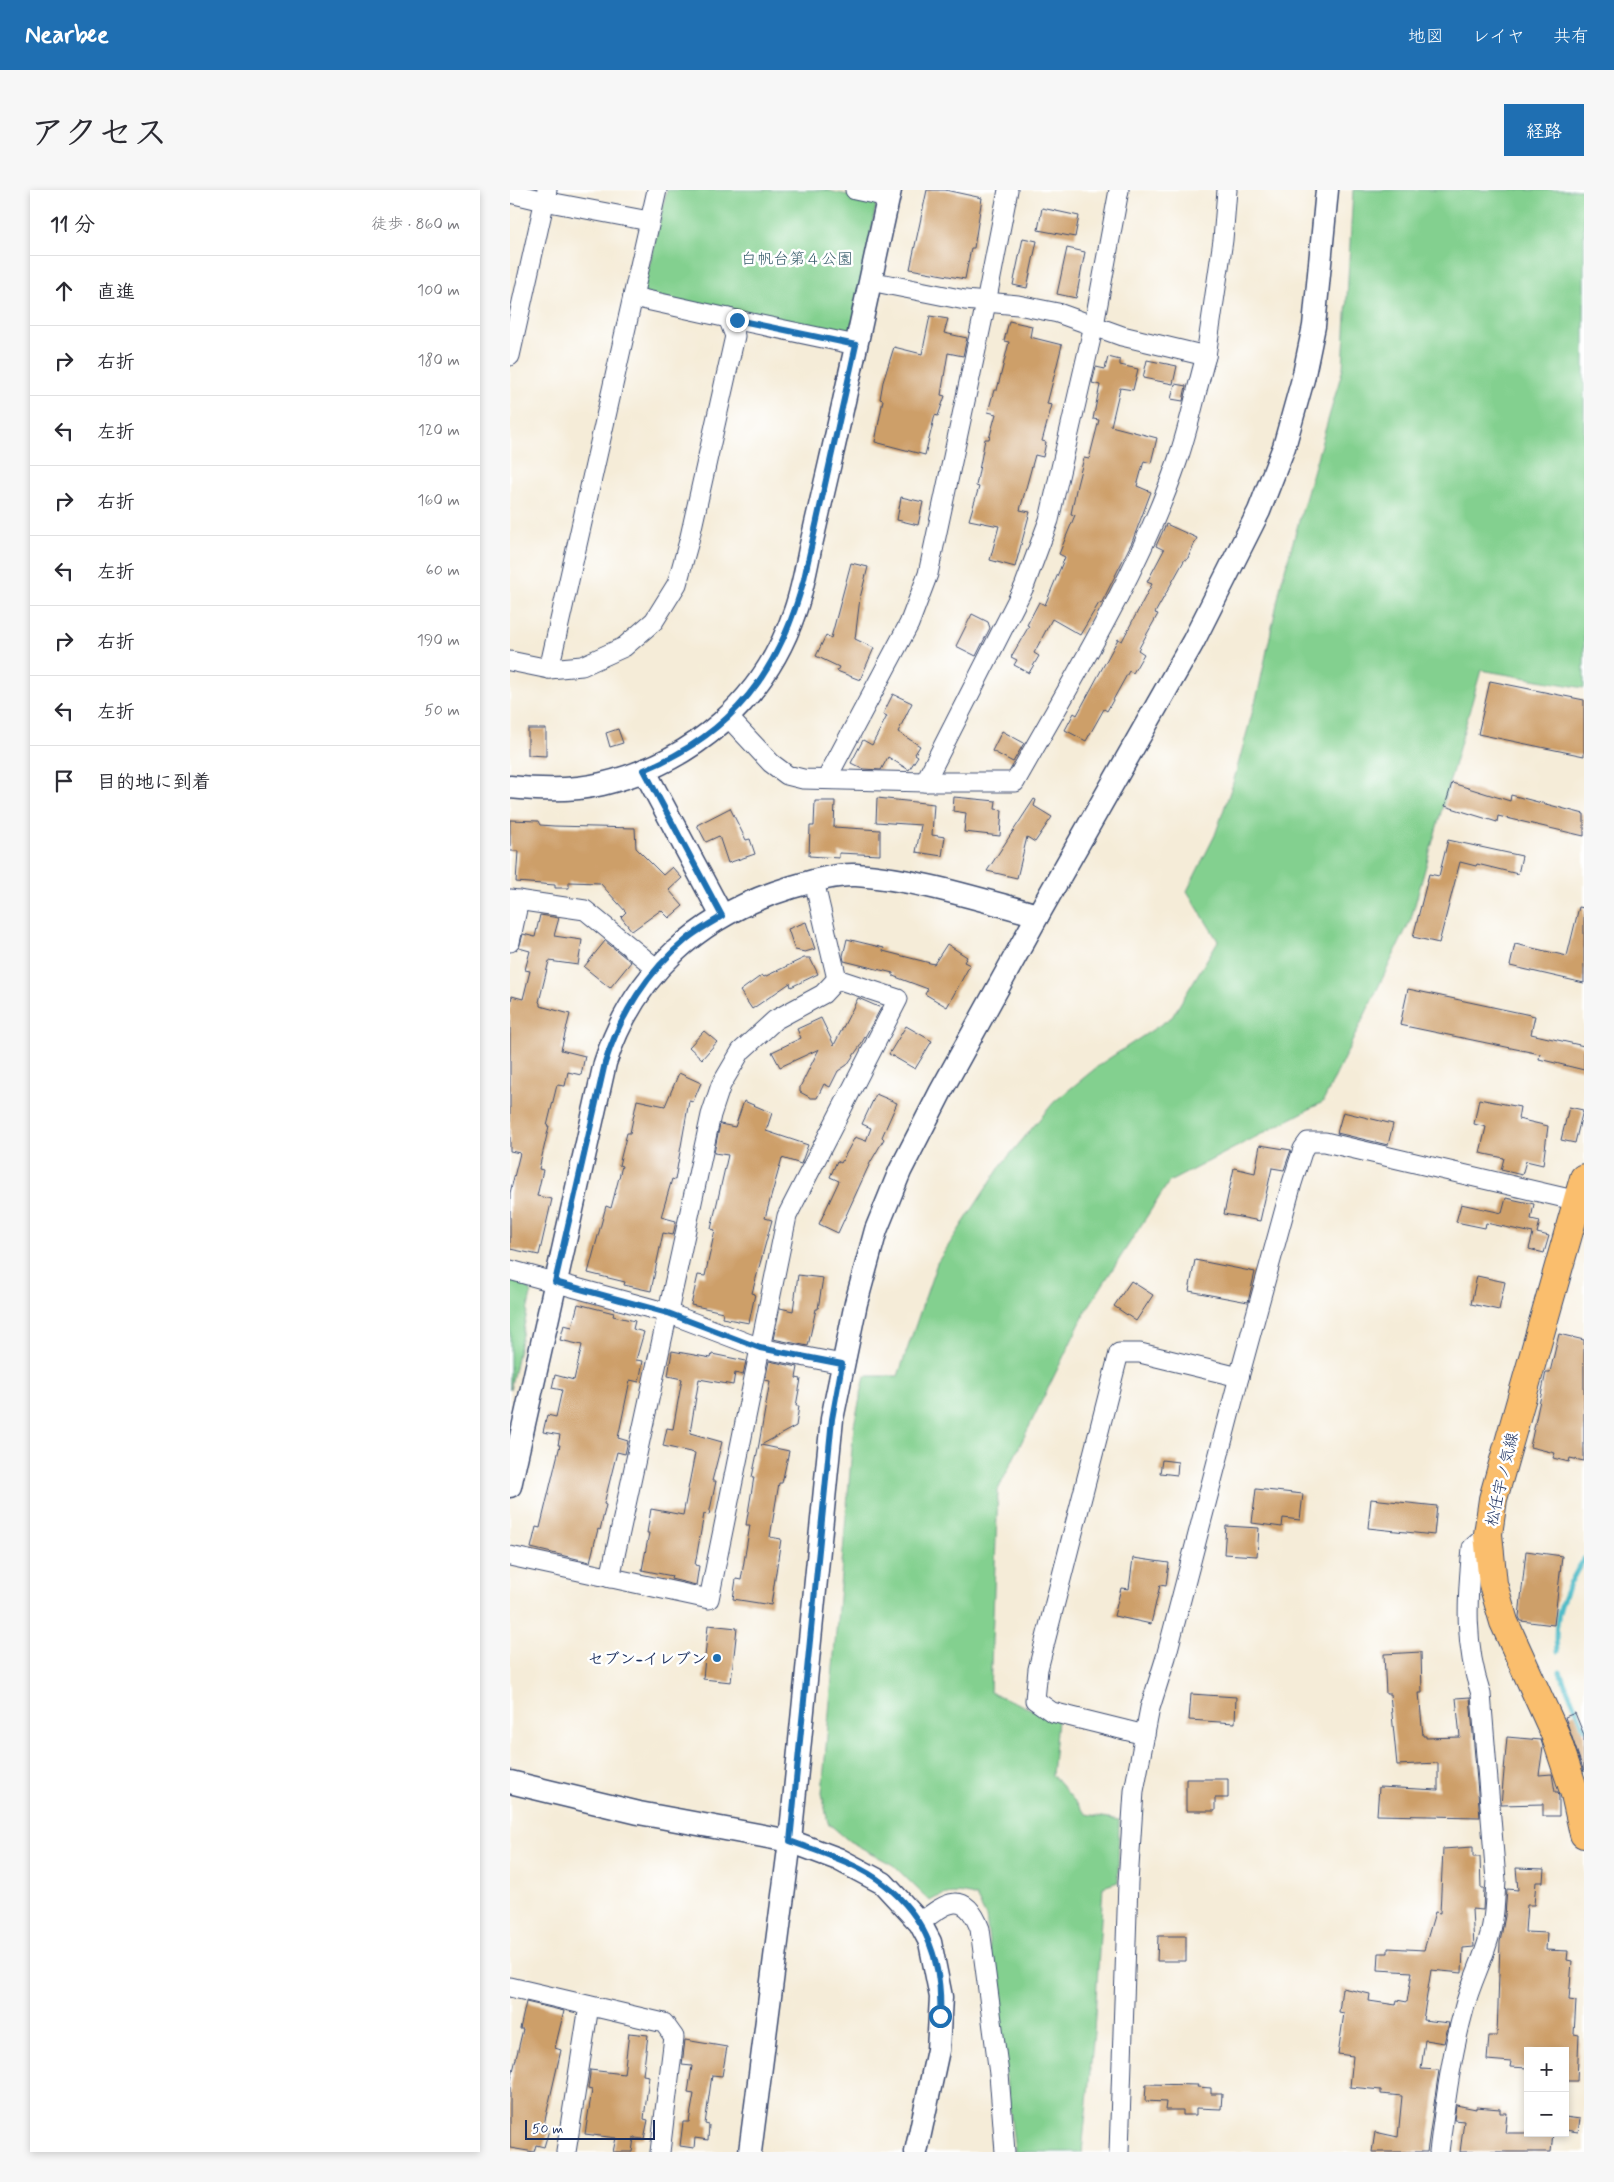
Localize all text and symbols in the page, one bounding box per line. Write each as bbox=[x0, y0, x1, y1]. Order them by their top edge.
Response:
text: Nearbee bbox=[25, 20, 109, 51]
text: 地図 bbox=[1408, 25, 1444, 49]
text: レイヤ bbox=[1472, 25, 1525, 49]
text: 共有 bbox=[1553, 25, 1589, 49]
button: 経路 bbox=[1504, 104, 1584, 156]
text: アクセス bbox=[30, 111, 168, 157]
text: 11 分 bbox=[50, 211, 95, 239]
text: 徒歩 · 860 m bbox=[371, 214, 460, 235]
park label: 白帆台第４公園 bbox=[741, 249, 853, 270]
icon: ahead bbox=[50, 277, 78, 305]
text: 直進 bbox=[97, 280, 135, 305]
text: 100 m bbox=[417, 280, 460, 301]
route end bbox=[726, 309, 749, 332]
icon: right bbox=[50, 347, 78, 375]
text: 右折 bbox=[97, 350, 135, 375]
text: 180 m bbox=[417, 350, 460, 371]
icon: left bbox=[50, 417, 78, 445]
text: 左折 bbox=[97, 420, 135, 445]
text: 120 m bbox=[418, 420, 460, 441]
icon: right bbox=[50, 487, 78, 515]
text: 右折 bbox=[97, 490, 135, 515]
text: 160 m bbox=[417, 490, 460, 511]
icon: left bbox=[50, 557, 78, 585]
text: 左折 bbox=[97, 560, 135, 585]
text: 60 m bbox=[426, 560, 460, 581]
icon: right bbox=[50, 627, 78, 655]
text: 右折 bbox=[97, 630, 135, 655]
text: 190 m bbox=[417, 630, 460, 651]
icon: left bbox=[50, 697, 78, 725]
text: 左折 bbox=[97, 700, 135, 725]
text: 50 m bbox=[424, 700, 460, 721]
icon: arrive bbox=[50, 767, 78, 795]
text: 目的地に到着 bbox=[97, 770, 211, 795]
street label: 松任宇ノ気線 bbox=[1481, 1430, 1523, 1528]
place label: セブン-イレブン bbox=[588, 1649, 707, 1670]
marker: セブン-イレブン bbox=[711, 1652, 723, 1664]
route start bbox=[929, 2005, 952, 2028]
map controls bbox=[1524, 2047, 1569, 2137]
button: + bbox=[1524, 2047, 1569, 2092]
button: − bbox=[1524, 2092, 1569, 2137]
scale bar bbox=[525, 2117, 655, 2140]
text: 50 m bbox=[532, 2120, 563, 2138]

